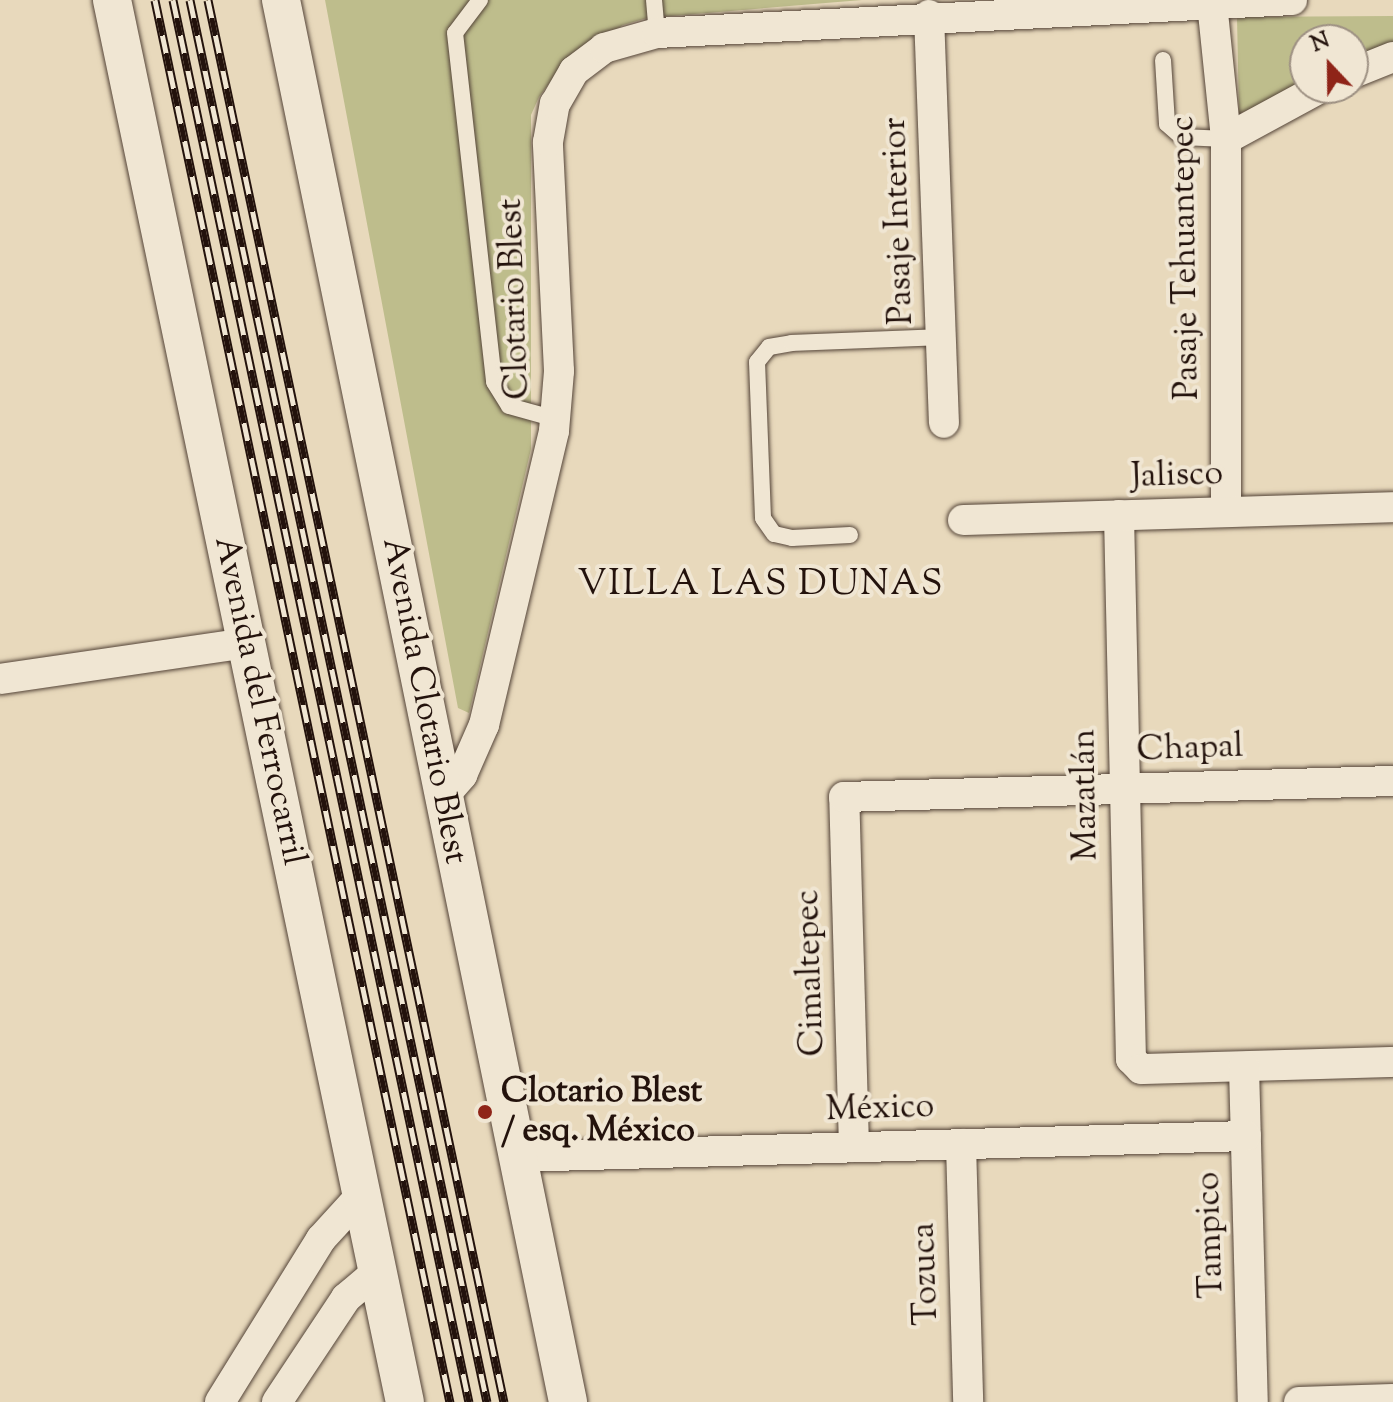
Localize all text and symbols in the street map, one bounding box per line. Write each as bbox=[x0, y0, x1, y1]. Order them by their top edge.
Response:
north arrow bbox=[1289, 24, 1369, 104]
text: N bbox=[1307, 25, 1335, 62]
street label: Pasaje Tehuantepec bbox=[1163, 116, 1209, 400]
street label: Pasaje Interior bbox=[875, 117, 923, 325]
street label: Clotario Blest bbox=[491, 198, 539, 400]
street label: Jalisco bbox=[1130, 454, 1224, 498]
street label: Avenida del Ferrocarril bbox=[204, 533, 314, 869]
street label: Avenida Clotario Blest bbox=[372, 535, 476, 867]
district label: VILLA LAS DUNAS bbox=[578, 564, 944, 608]
street label: Chapal bbox=[1136, 727, 1244, 771]
street label: Mazatlán bbox=[1064, 729, 1108, 861]
street label: Cimaltepec bbox=[788, 889, 834, 1057]
place label: Clotario Blest / esq. México bbox=[501, 1072, 702, 1152]
street label: México bbox=[825, 1087, 935, 1131]
marker: Clotario Blest / esq. México bbox=[476, 1103, 494, 1121]
street label: Tampico bbox=[1188, 1171, 1234, 1299]
street label: Tozuca bbox=[904, 1222, 948, 1326]

